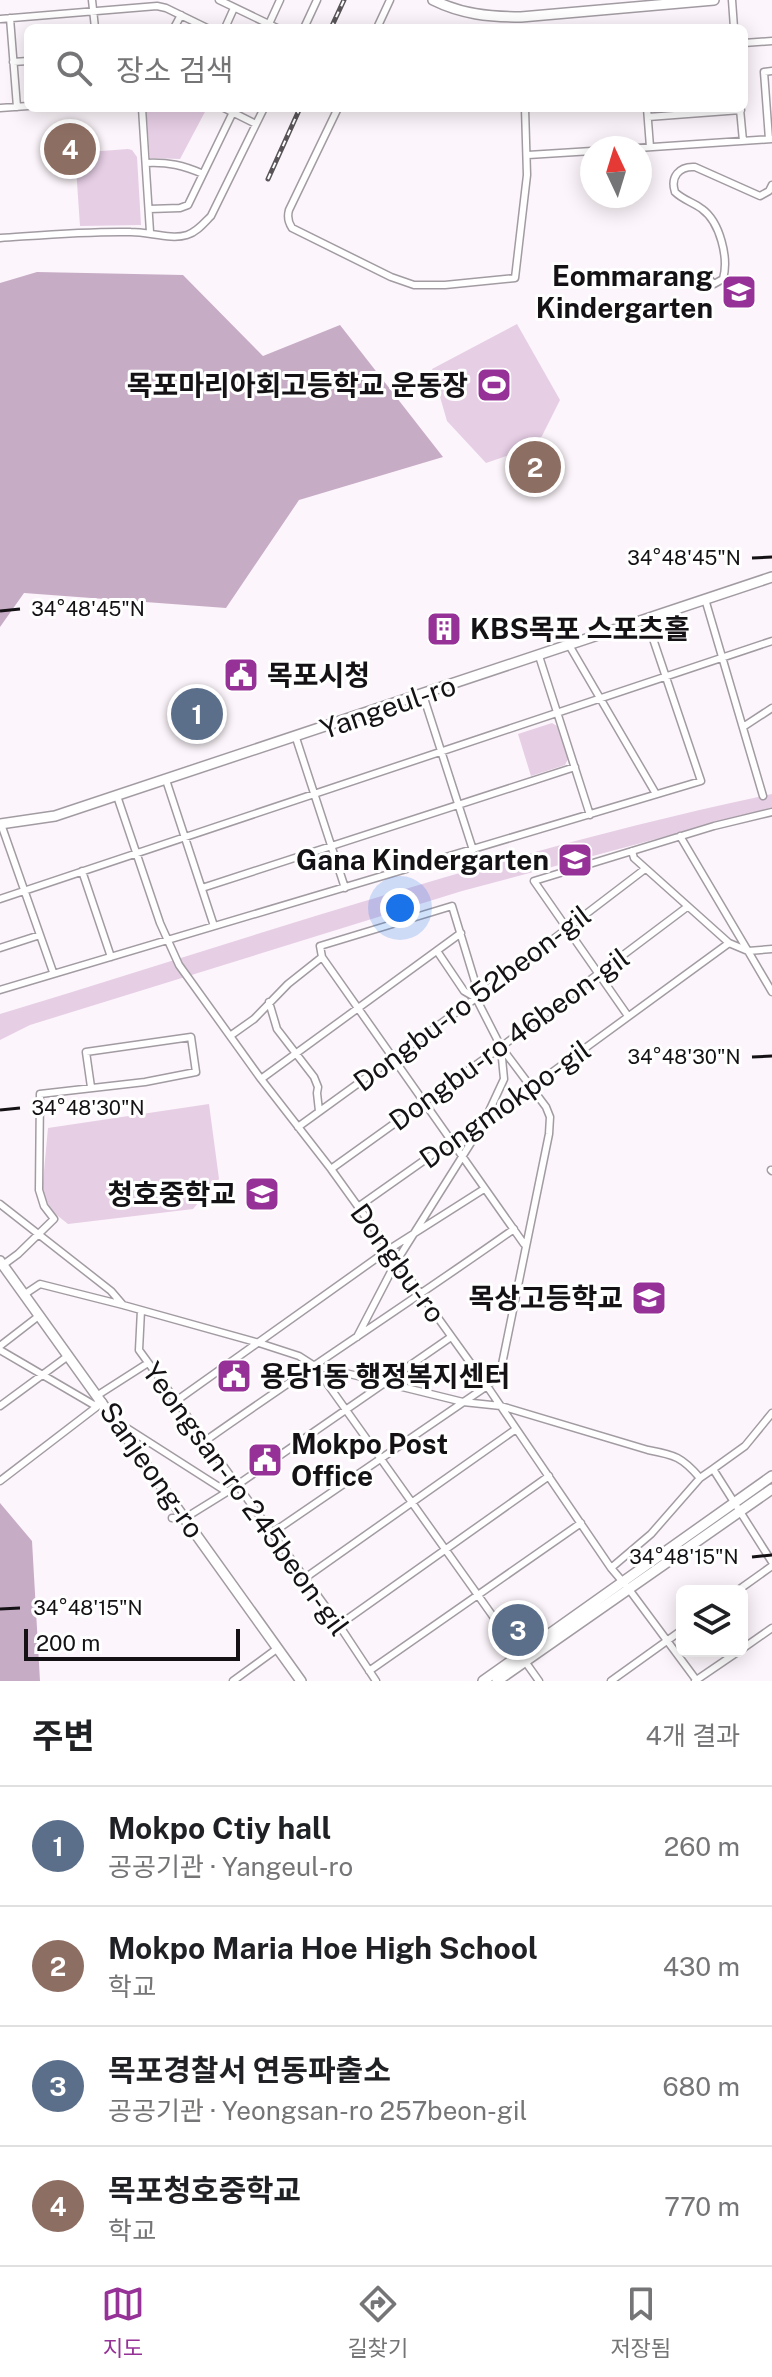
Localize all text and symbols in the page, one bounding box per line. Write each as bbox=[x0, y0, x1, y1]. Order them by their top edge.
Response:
search box bbox=[24, 24, 748, 112]
icon: search bbox=[52, 46, 96, 90]
text: 장소 검색 bbox=[116, 52, 234, 88]
pin: 4 bbox=[44, 119, 96, 179]
north arrow bbox=[580, 136, 652, 208]
place label: Eommarang Kindergarten bbox=[536, 259, 713, 324]
school or university icon: Eommarang Kindergarten bbox=[720, 273, 758, 311]
sports icon: 목포마리아회고등학교 운동장 bbox=[475, 366, 513, 404]
place label: 목포마리아회고등학교 운동장 bbox=[127, 368, 468, 401]
pin: 2 bbox=[509, 437, 561, 497]
text: 34°48'45"N bbox=[627, 546, 741, 570]
text: 34°48'45"N bbox=[31, 597, 145, 621]
building icon: KBS목포 스포츠홀 bbox=[425, 610, 463, 648]
place label: KBS목포 스포츠홀 bbox=[470, 612, 690, 645]
public building icon: 목포시청 bbox=[222, 656, 260, 694]
place label: 목포시청 bbox=[267, 658, 370, 691]
street label: Yangeul-ro bbox=[316, 668, 460, 745]
pin: 1 bbox=[171, 684, 223, 744]
school or university icon: Gana Kindergarten bbox=[556, 841, 594, 879]
place label: Gana Kindergarten bbox=[296, 843, 549, 876]
your location bbox=[380, 888, 420, 928]
street label: Dongbu-ro 52beon-gil bbox=[347, 898, 597, 1097]
street label: Dongbu-ro 46beon-gil bbox=[382, 940, 635, 1137]
street label: Dongmokpo-gil bbox=[413, 1032, 596, 1175]
text: 34°48'30"N bbox=[627, 1045, 741, 1069]
text: 34°48'30"N bbox=[31, 1096, 145, 1120]
school or university icon: 청호중학교 bbox=[243, 1175, 281, 1213]
place label: 청호중학교 bbox=[107, 1177, 236, 1210]
street label: Dongbu-ro bbox=[344, 1197, 453, 1329]
school or university icon: 목상고등학교 bbox=[630, 1279, 668, 1317]
place label: 목상고등학교 bbox=[468, 1281, 623, 1314]
street label: Yeongsan-ro 245beon-gil bbox=[136, 1356, 357, 1642]
public building icon: 용당1동 행정복지센터 bbox=[215, 1357, 253, 1395]
place label: 용당1동 행정복지센터 bbox=[260, 1359, 510, 1392]
street label: Sanjeong-ro bbox=[93, 1395, 212, 1544]
place label: Mokpo Post Office bbox=[291, 1427, 448, 1492]
public building icon: Mokpo Post Office bbox=[246, 1441, 284, 1479]
text: 34°48'15"N bbox=[629, 1545, 739, 1569]
map controls bbox=[676, 1585, 748, 1657]
button: layers bbox=[676, 1585, 748, 1657]
text: 34°48'15"N bbox=[33, 1596, 143, 1620]
pin: 3 bbox=[492, 1600, 544, 1660]
scale bar bbox=[24, 1625, 240, 1661]
text: 200 m bbox=[36, 1630, 100, 1656]
text: 주변 bbox=[32, 1716, 95, 1756]
text: 4개 결과 bbox=[646, 1720, 740, 1751]
text: Mokpo Ctiy hall bbox=[108, 1810, 331, 1846]
text: 1 bbox=[52, 1831, 64, 1862]
text: 260 m bbox=[664, 1831, 740, 1862]
text: 공공기관 · Yangeul-ro bbox=[108, 1851, 353, 1882]
text: Mokpo Maria Hoe High School bbox=[108, 1930, 538, 1966]
text: 2 bbox=[50, 1951, 66, 1982]
text: 430 m bbox=[663, 1951, 740, 1982]
text: 학교 bbox=[108, 1971, 156, 2002]
text: 목포경찰서 연동파출소 bbox=[108, 2052, 391, 2088]
text: 3 bbox=[49, 2071, 67, 2102]
text: 680 m bbox=[663, 2071, 740, 2102]
text: 공공기관 · Yeongsan-ro 257beon-gil bbox=[108, 2095, 527, 2126]
text: 목포청호중학교 bbox=[108, 2172, 301, 2208]
text: 4 bbox=[49, 2191, 67, 2222]
text: 770 m bbox=[664, 2191, 740, 2222]
text: 학교 bbox=[108, 2215, 156, 2246]
tab: 지도 bbox=[101, 2282, 145, 2362]
tab: 길찾기 bbox=[347, 2282, 408, 2362]
tab: 저장됨 bbox=[610, 2282, 671, 2362]

